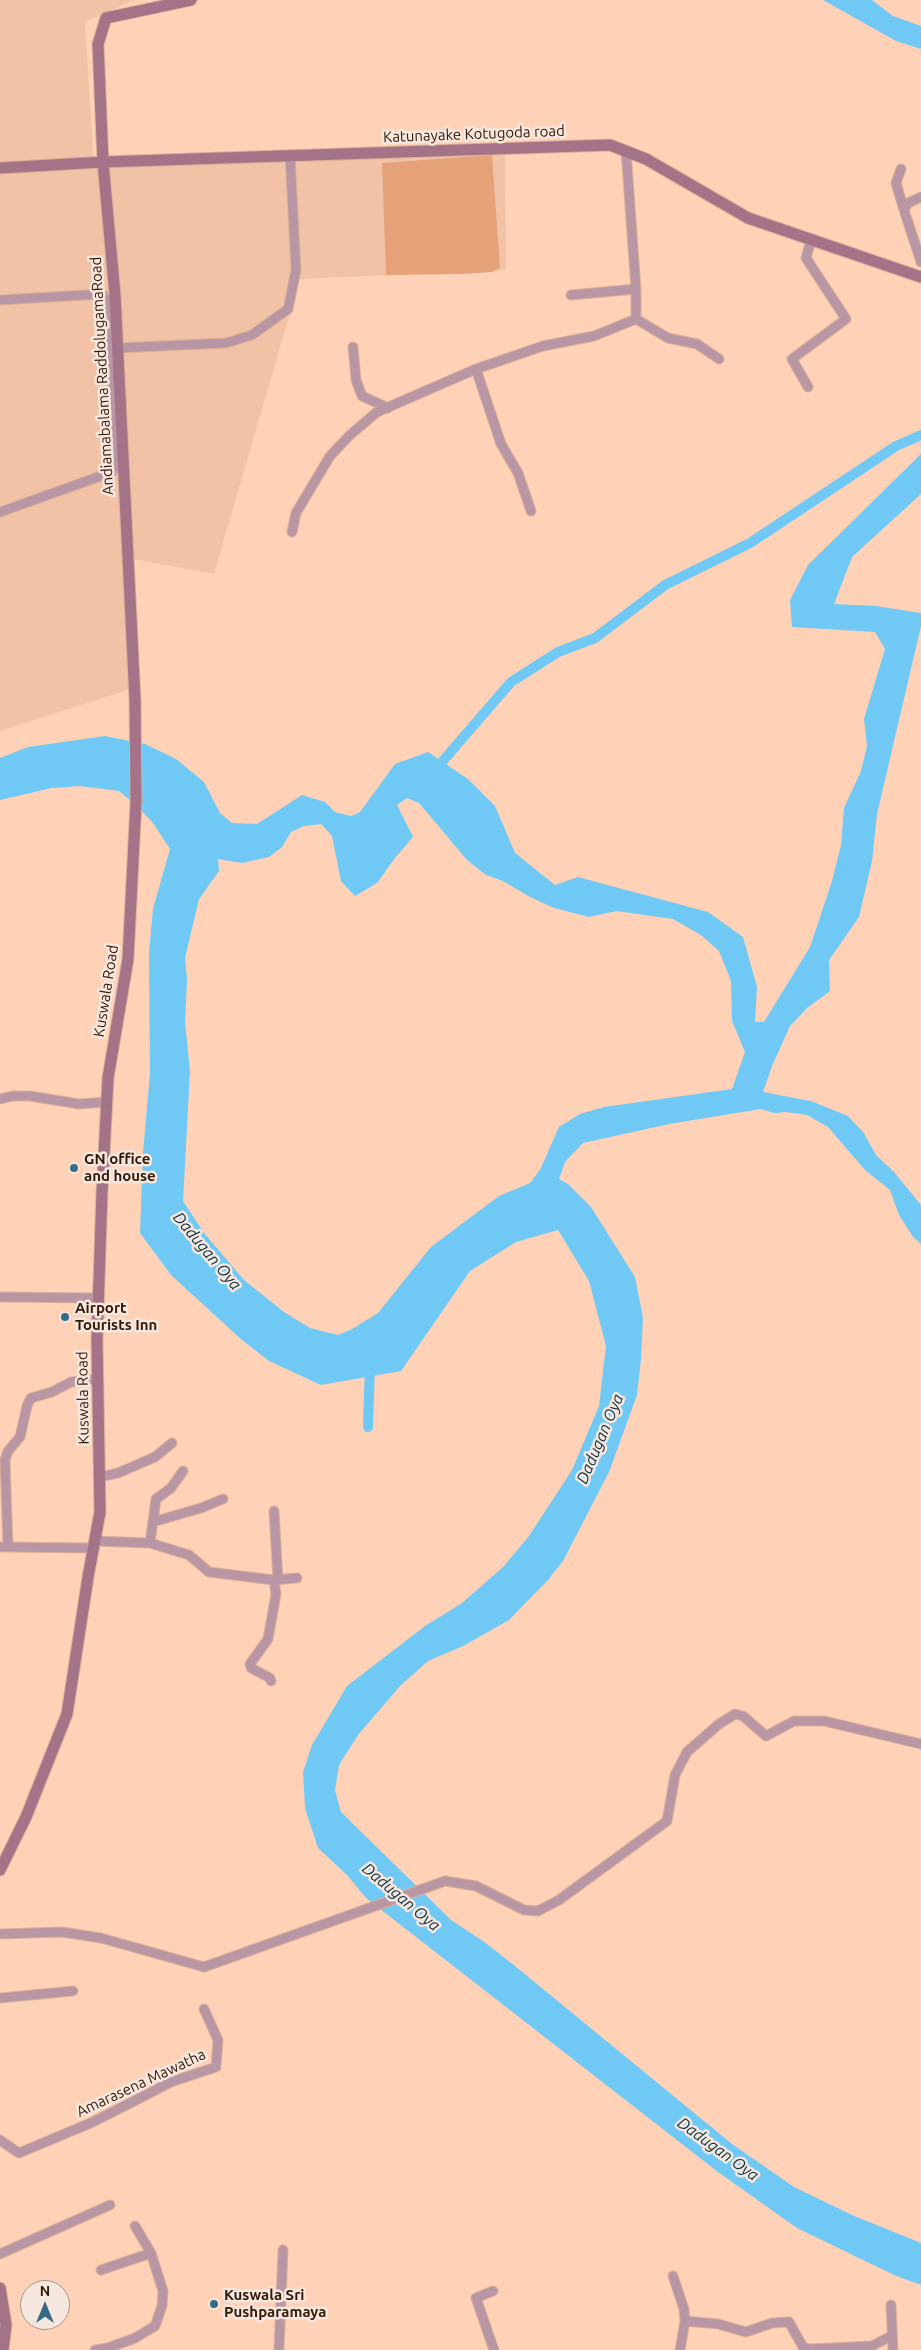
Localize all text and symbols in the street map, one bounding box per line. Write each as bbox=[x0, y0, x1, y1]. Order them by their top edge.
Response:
street label: Katunayake Kotugoda road bbox=[383, 122, 565, 146]
street label: Andiamabalama RaddolugamaRoad bbox=[87, 256, 117, 496]
street label: Kuswala Road bbox=[90, 944, 122, 1038]
place label: GN office and house bbox=[84, 1150, 156, 1185]
marker: GN office and house bbox=[68, 1162, 80, 1174]
water label: Dadugan Oya bbox=[169, 1208, 245, 1294]
place label: Airport Tourists Inn bbox=[75, 1299, 157, 1334]
marker: Airport Tourists Inn bbox=[59, 1311, 71, 1323]
street label: Kuswala Road bbox=[73, 1351, 93, 1445]
water label: Dadugan Oya bbox=[572, 1391, 628, 1487]
water label: Dadugan Oya bbox=[358, 1859, 444, 1935]
street label: Amarasena Mawatha bbox=[74, 2045, 208, 2121]
water label: Dadugan Oya bbox=[674, 2113, 762, 2185]
north arrow bbox=[20, 2280, 70, 2330]
text: N bbox=[40, 2283, 50, 2299]
place label: Kuswala Sri Pushparamaya bbox=[224, 2286, 326, 2321]
marker: Kuswala Sri Pushparamaya bbox=[208, 2298, 220, 2310]

